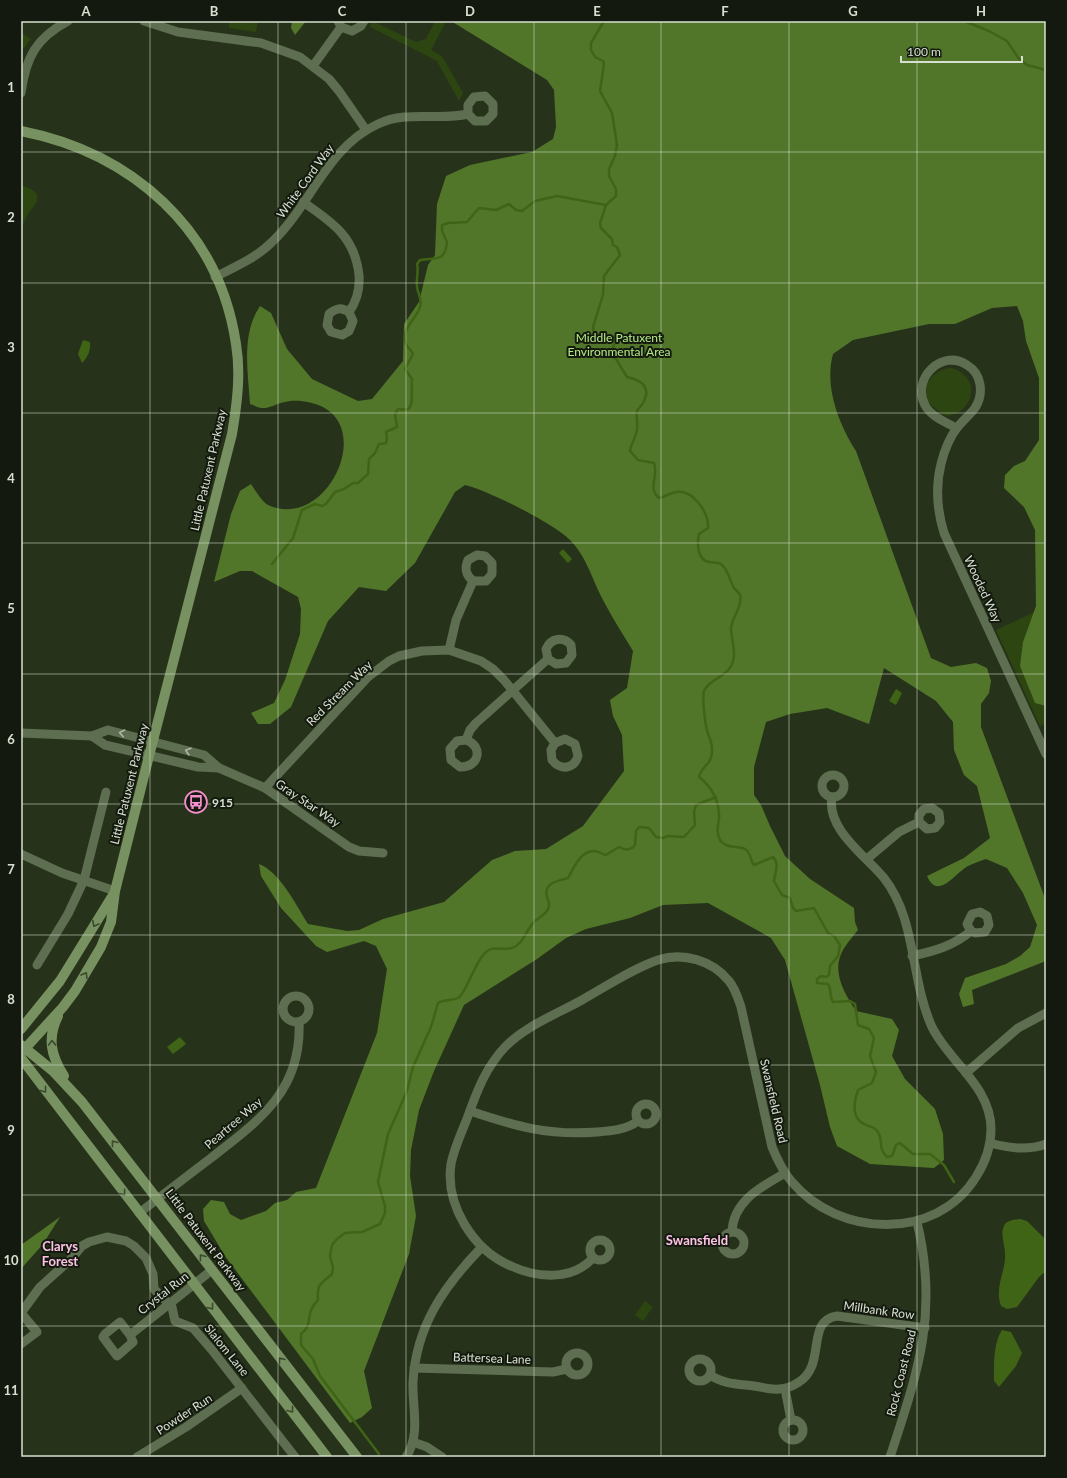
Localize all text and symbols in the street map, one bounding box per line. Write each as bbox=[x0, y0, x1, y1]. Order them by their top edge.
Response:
text: A bbox=[80, 3, 91, 19]
text: B bbox=[210, 3, 219, 19]
text: C bbox=[338, 3, 347, 19]
text: D bbox=[465, 3, 475, 19]
text: E bbox=[593, 3, 601, 19]
text: F bbox=[721, 3, 729, 19]
text: G bbox=[848, 3, 858, 19]
text: H bbox=[976, 3, 986, 19]
scale bar bbox=[901, 38, 1022, 64]
text: 100 m bbox=[907, 44, 941, 59]
text: 1 bbox=[7, 79, 15, 95]
street label: White Cord Way bbox=[273, 140, 337, 221]
text: 2 bbox=[7, 209, 15, 225]
park label: Middle Patuxent Environmental Area bbox=[567, 330, 671, 359]
text: 3 bbox=[7, 339, 15, 355]
street label: Little Patuxent Parkway bbox=[187, 407, 229, 532]
text: 4 bbox=[7, 470, 15, 486]
street label: Wooded Way bbox=[961, 553, 1005, 625]
text: 5 bbox=[7, 600, 15, 616]
street label: Red Stream Way bbox=[303, 656, 376, 729]
street label: Little Patuxent Parkway bbox=[107, 721, 151, 846]
one-way arrow bbox=[119, 730, 125, 738]
text: 6 bbox=[7, 731, 15, 747]
one-way arrow bbox=[184, 747, 191, 756]
street label: Gray Star Way bbox=[273, 776, 344, 831]
bus stop icon: 915 bbox=[183, 789, 209, 815]
place label: 915 bbox=[212, 795, 233, 810]
text: 7 bbox=[7, 861, 15, 877]
one-way arrow bbox=[92, 920, 99, 928]
one-way arrow bbox=[80, 972, 88, 979]
text: 8 bbox=[7, 991, 15, 1007]
one-way arrow bbox=[47, 1040, 56, 1046]
street label: Swansfield Road bbox=[757, 1057, 791, 1145]
one-way arrow bbox=[39, 1085, 46, 1092]
street label: Peartree Way bbox=[201, 1093, 265, 1152]
text: 9 bbox=[7, 1122, 15, 1138]
one-way arrow bbox=[112, 1140, 119, 1147]
street label: Little Patuxent Parkway bbox=[163, 1186, 250, 1295]
one-way arrow bbox=[119, 1188, 126, 1195]
district label: Swansfield bbox=[666, 1232, 728, 1248]
district label: Clarys Forest bbox=[42, 1238, 78, 1269]
text: 10 bbox=[3, 1252, 19, 1268]
one-way arrow bbox=[200, 1254, 207, 1261]
street label: Crystal Run bbox=[135, 1268, 191, 1318]
street label: Millbank Row bbox=[843, 1298, 916, 1322]
one-way arrow bbox=[207, 1302, 214, 1309]
street label: Slalom Lane bbox=[201, 1321, 253, 1379]
street label: Rock Coast Road bbox=[883, 1328, 919, 1418]
street label: Battersea Lane bbox=[453, 1349, 531, 1367]
one-way arrow bbox=[279, 1357, 286, 1364]
text: 11 bbox=[3, 1382, 19, 1398]
street label: Powder Run bbox=[153, 1390, 215, 1438]
one-way arrow bbox=[286, 1405, 293, 1412]

